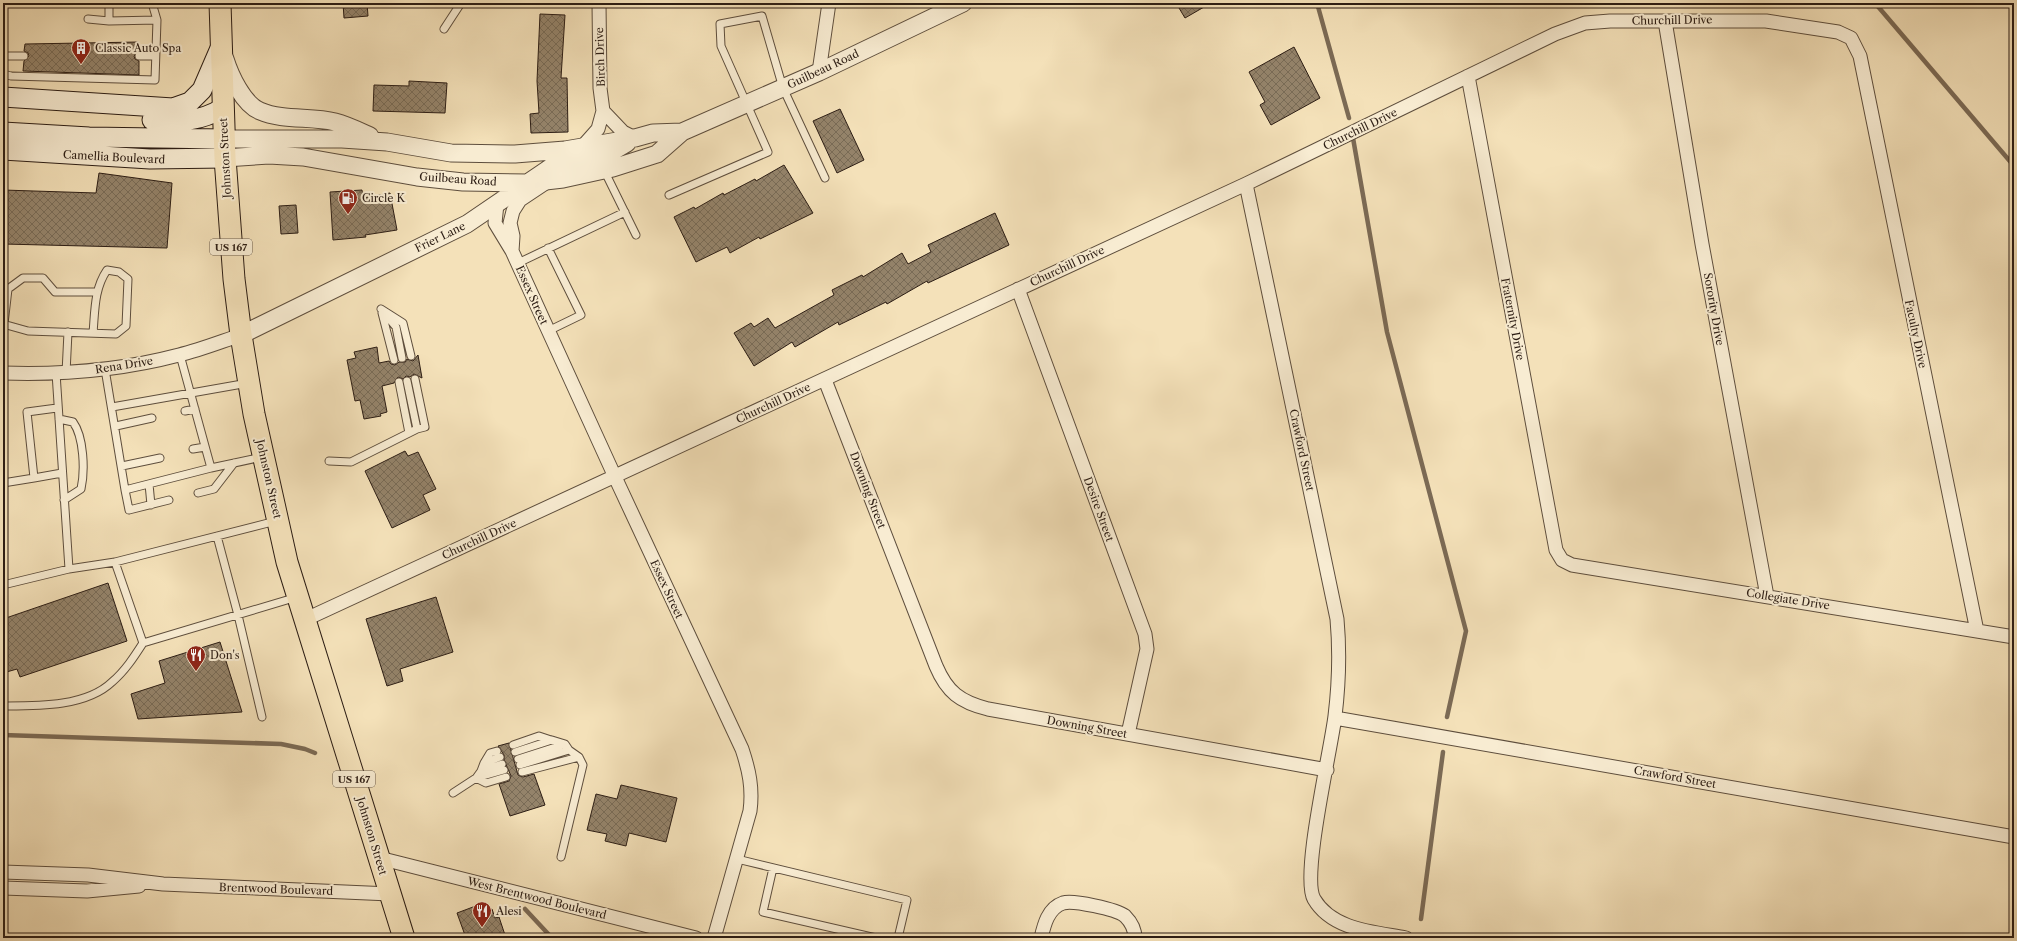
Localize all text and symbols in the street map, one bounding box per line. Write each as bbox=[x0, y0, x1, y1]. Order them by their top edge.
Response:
street label: Churchill Drive bbox=[1632, 12, 1712, 28]
street label: Birch Drive bbox=[592, 27, 608, 87]
building icon: Classic Auto Spa bbox=[70, 37, 92, 65]
place label: Classic Auto Spa bbox=[95, 41, 181, 55]
street label: Guilbeau Road bbox=[785, 46, 861, 92]
street label: Churchill Drive bbox=[1321, 105, 1399, 153]
street label: Johnston Street bbox=[216, 117, 234, 201]
street label: Camellia Boulevard bbox=[63, 147, 166, 167]
street label: Guilbeau Road bbox=[419, 169, 498, 189]
fuel station icon: Circle K bbox=[337, 187, 359, 215]
place label: Circle K bbox=[362, 191, 405, 205]
street label: Frier Lane bbox=[412, 219, 468, 255]
road number: US 167 bbox=[210, 239, 252, 255]
street label: Churchill Drive bbox=[1027, 243, 1107, 289]
street label: Essex Street bbox=[513, 263, 551, 327]
street label: Sorority Drive bbox=[1701, 271, 1727, 347]
street label: Fraternity Drive bbox=[1498, 277, 1528, 361]
street label: Faculty Drive bbox=[1902, 299, 1930, 369]
street label: Rena Drive bbox=[94, 354, 154, 376]
street label: Churchill Drive bbox=[733, 380, 813, 426]
street label: Crawford Street bbox=[1286, 408, 1318, 492]
street label: Johnston Street bbox=[253, 436, 285, 520]
street label: Downing Street bbox=[847, 449, 889, 531]
street label: Desire Street bbox=[1081, 475, 1117, 543]
street label: Churchill Drive bbox=[439, 516, 519, 562]
street label: Essex Street bbox=[647, 557, 687, 621]
street label: Collegiate Drive bbox=[1745, 585, 1831, 613]
restaurant icon: Don's bbox=[185, 644, 207, 672]
place label: Don's bbox=[210, 648, 240, 662]
street label: Downing Street bbox=[1046, 713, 1128, 741]
street label: Crawford Street bbox=[1633, 763, 1717, 791]
road number: US 167 bbox=[333, 771, 375, 787]
street label: Johnston Street bbox=[353, 793, 391, 877]
street label: West Brentwood Boulevard bbox=[465, 874, 608, 922]
street label: Brentwood Boulevard bbox=[219, 880, 334, 898]
restaurant icon: Alesi bbox=[471, 900, 493, 928]
place label: Alesi bbox=[495, 904, 522, 918]

